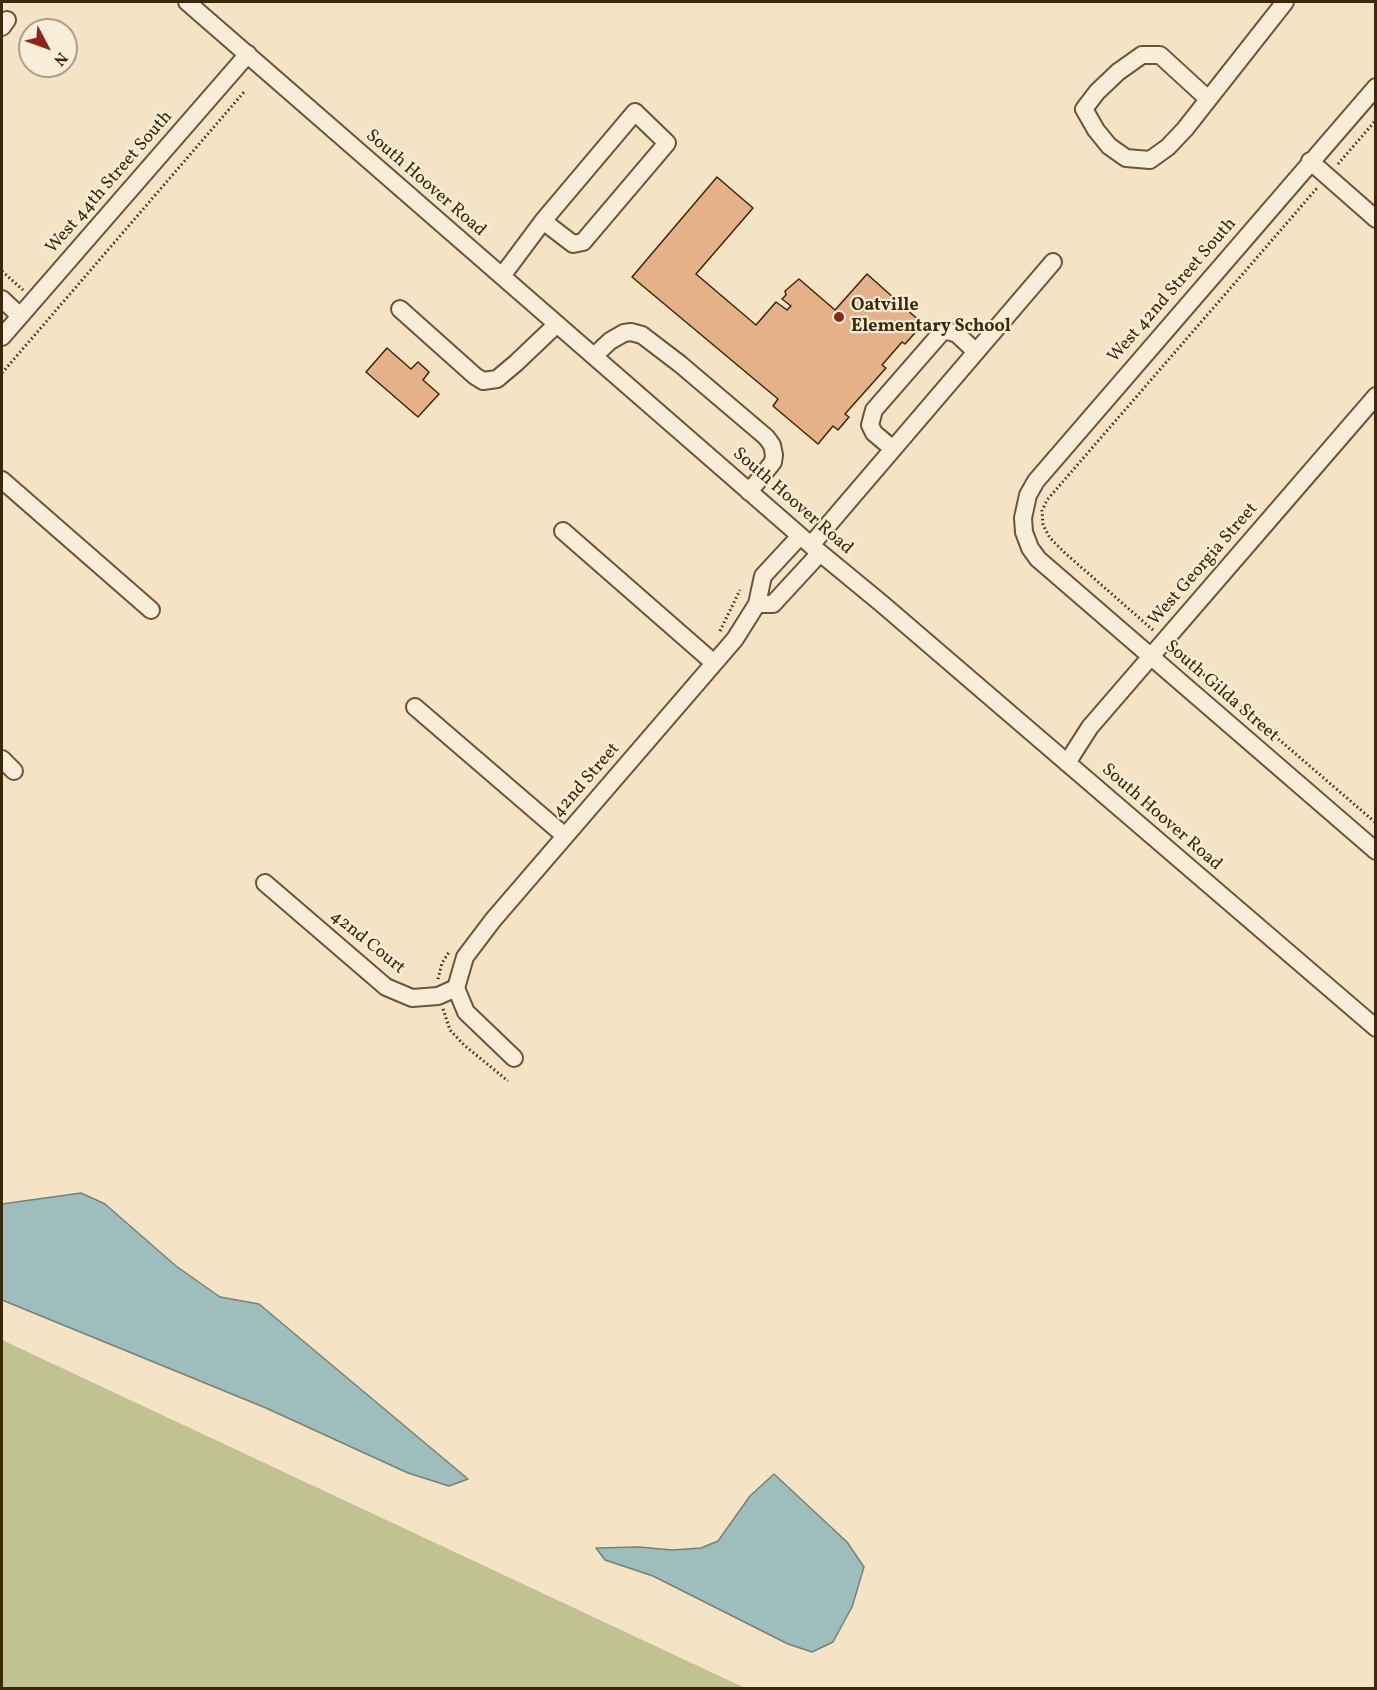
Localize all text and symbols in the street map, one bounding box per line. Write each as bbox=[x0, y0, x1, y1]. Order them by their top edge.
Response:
north arrow bbox=[18, 18, 78, 78]
text: N bbox=[48, 47, 72, 70]
street label: West 44th Street South bbox=[42, 107, 178, 259]
street label: South Hoover Road bbox=[360, 126, 490, 242]
street label: West 42nd Street South bbox=[1104, 214, 1242, 368]
place label: Oatville Elementary School bbox=[851, 296, 1011, 338]
marker: Oatville Elementary School bbox=[832, 310, 846, 324]
street label: South Hoover Road bbox=[727, 444, 857, 560]
street label: West Georgia Street bbox=[1145, 499, 1263, 631]
street label: South Gilda Street bbox=[1160, 637, 1282, 747]
street label: 42nd Street bbox=[549, 739, 625, 823]
street label: South Hoover Road bbox=[1096, 760, 1226, 876]
street label: 42nd Court bbox=[325, 906, 409, 980]

